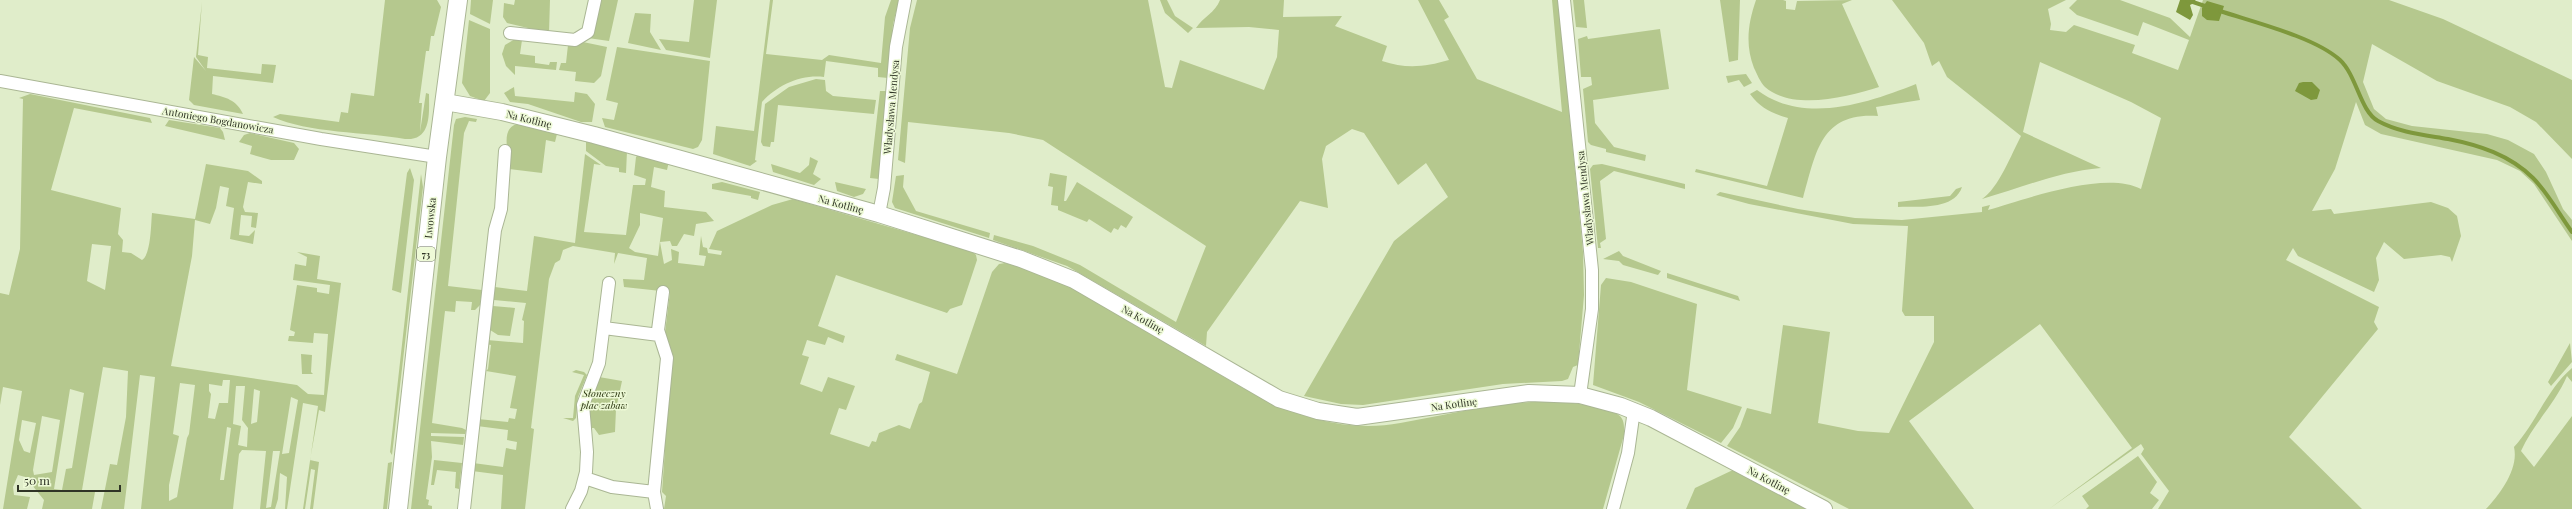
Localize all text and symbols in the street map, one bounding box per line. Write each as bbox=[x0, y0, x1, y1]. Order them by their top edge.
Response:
street label: Władysława Mendysa bbox=[880, 59, 902, 156]
street label: Antoniego Bogdanowicza bbox=[160, 103, 275, 137]
street label: Na Kotlinę bbox=[505, 107, 553, 131]
street label: Władysława Mendysa bbox=[1573, 150, 1597, 247]
street label: Na Kotlinę bbox=[817, 191, 865, 217]
street label: Lwowska bbox=[421, 197, 439, 239]
road number: 73 bbox=[417, 247, 435, 261]
street label: Na Kotlinę bbox=[1119, 302, 1167, 336]
park label: Słoneczny plac zabaw bbox=[579, 386, 628, 412]
street label: Na Kotlinę bbox=[1430, 394, 1478, 414]
street label: Na Kotlinę bbox=[1745, 463, 1793, 497]
scale bar bbox=[18, 467, 120, 493]
text: 50 m bbox=[24, 472, 50, 488]

